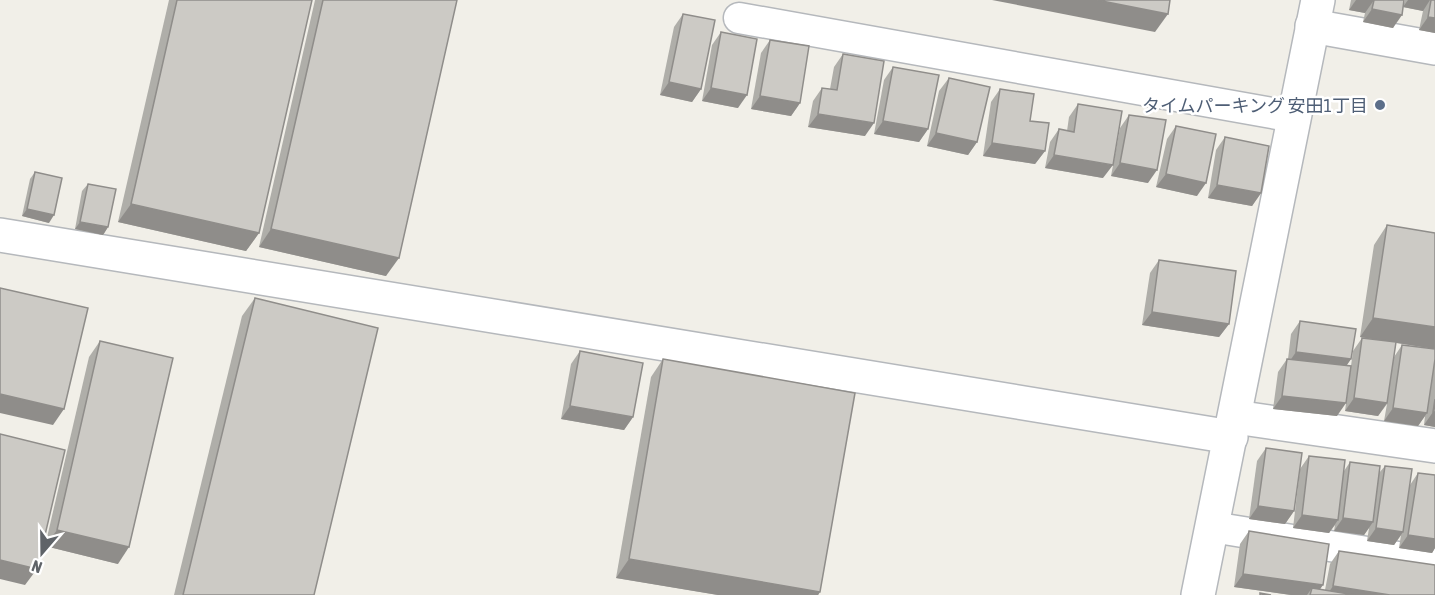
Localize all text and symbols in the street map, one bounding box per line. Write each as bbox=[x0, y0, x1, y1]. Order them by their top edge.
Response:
place label: タイムパーキング 安田1丁目 bbox=[1142, 95, 1368, 116]
marker: タイムパーキング 安田1丁目 bbox=[1373, 98, 1387, 112]
north arrow bbox=[12, 523, 72, 583]
text: N bbox=[29, 557, 44, 577]

